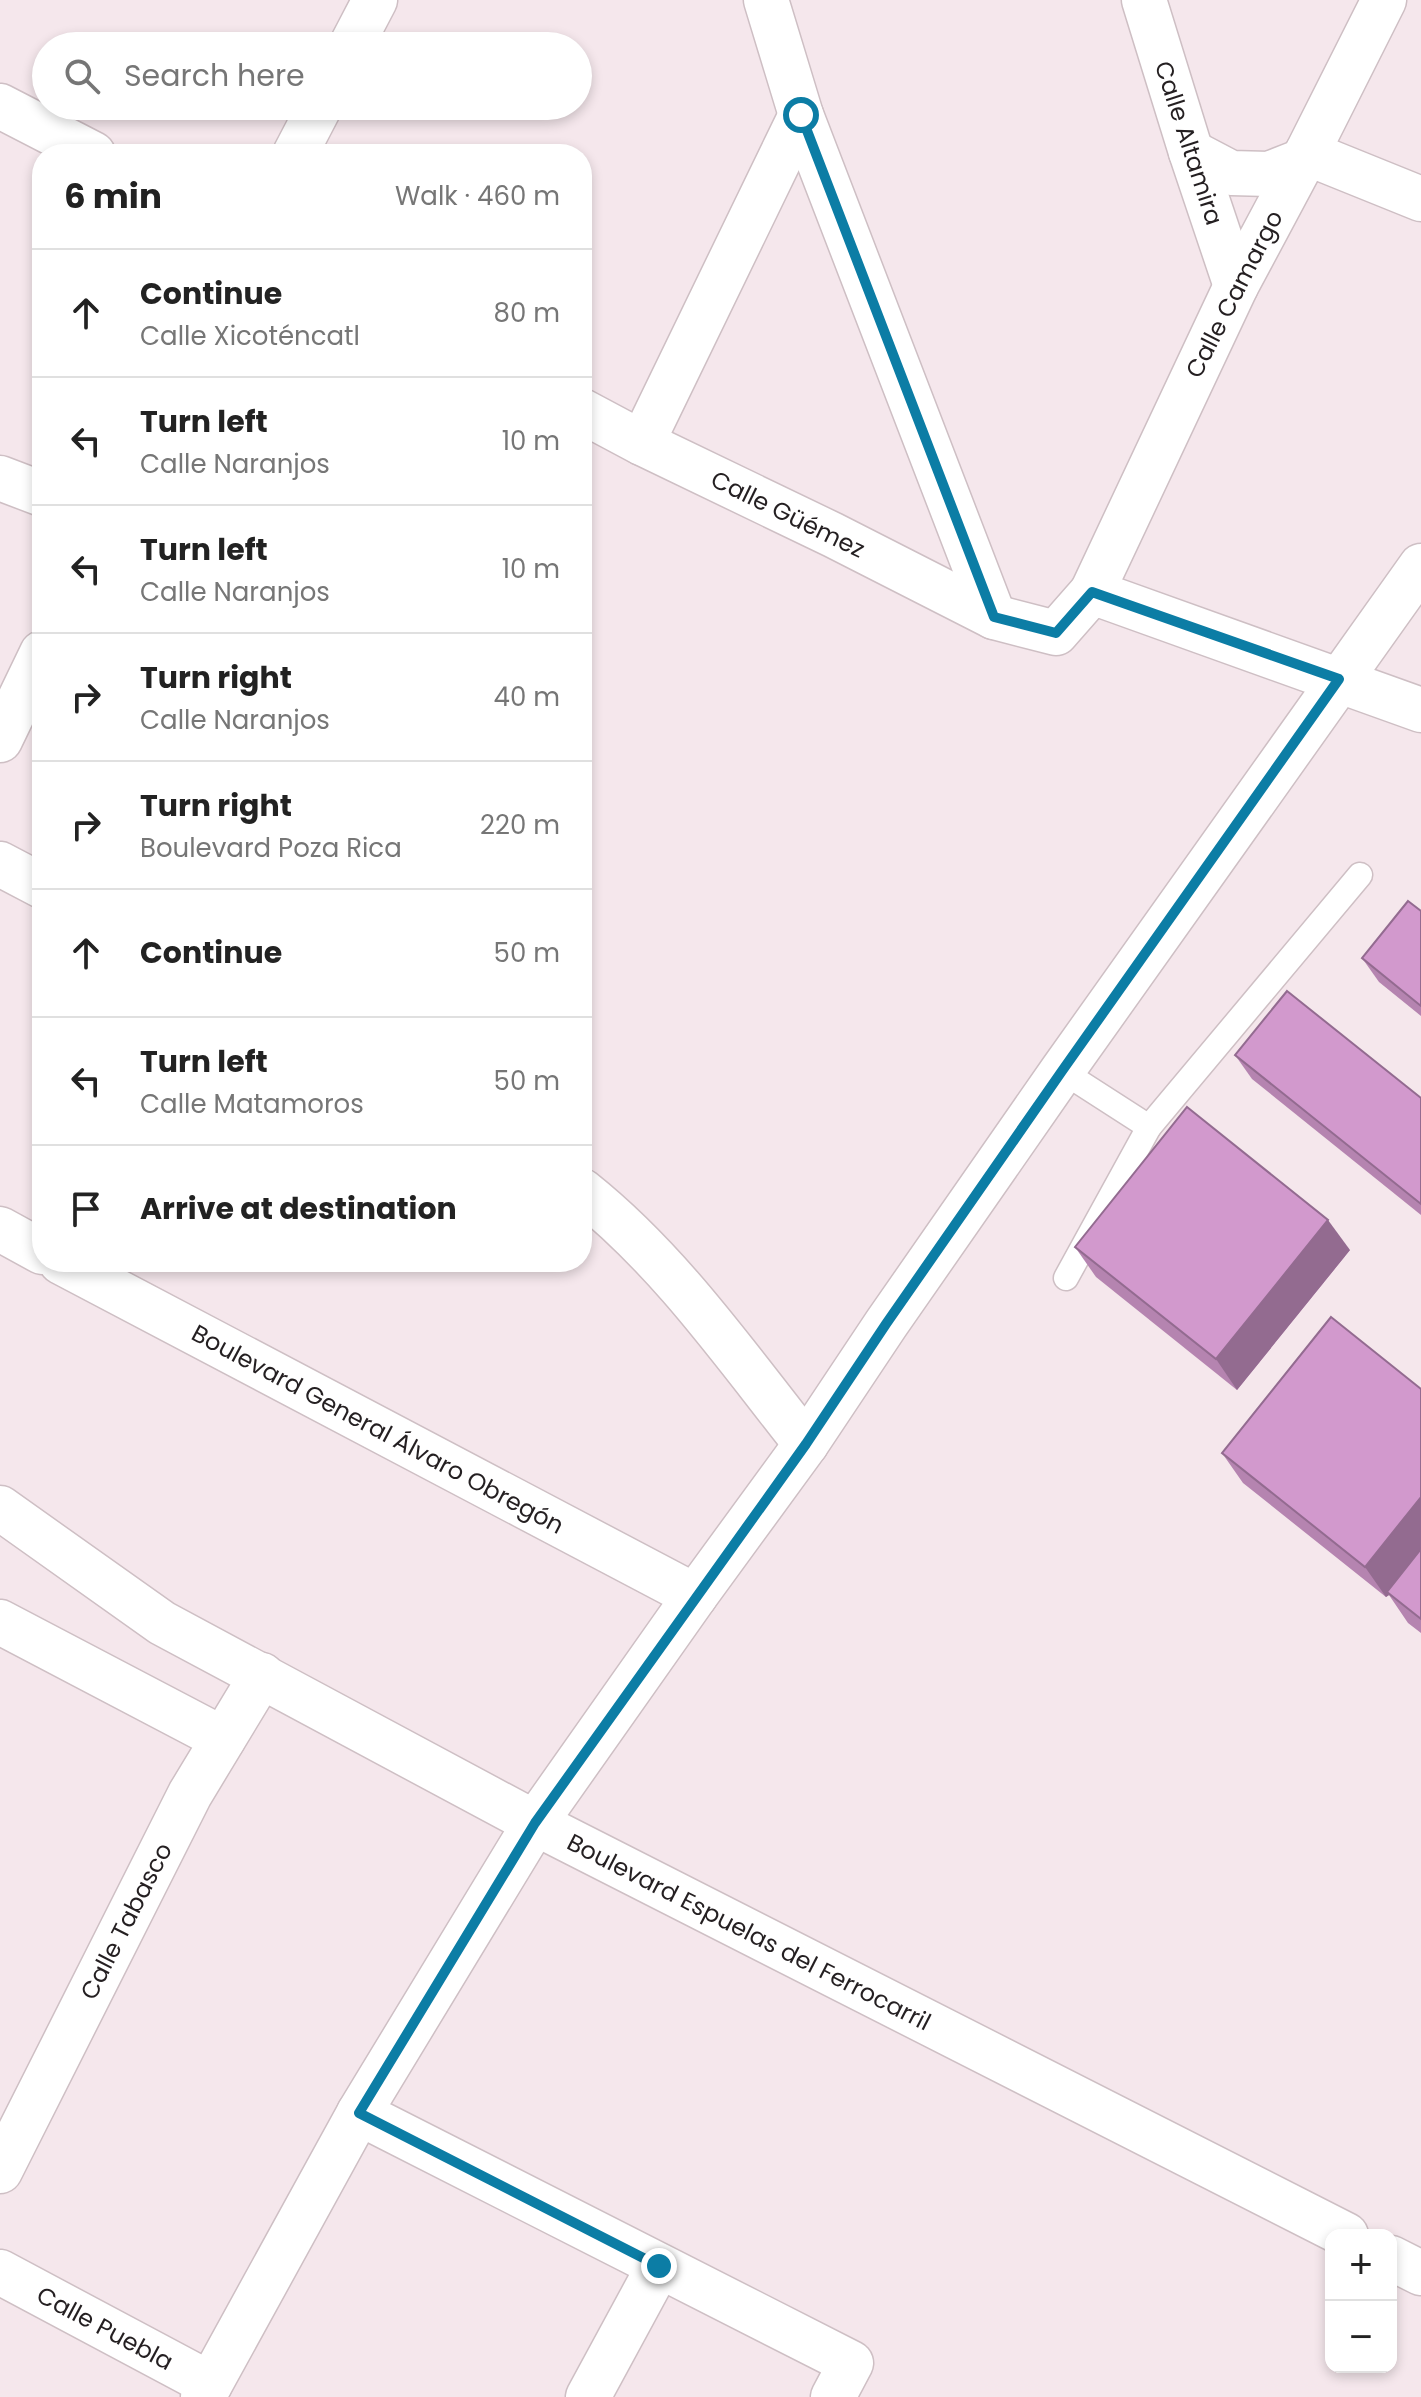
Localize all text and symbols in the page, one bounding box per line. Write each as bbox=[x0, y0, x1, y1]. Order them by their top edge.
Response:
search box bbox=[32, 32, 592, 120]
icon: search bbox=[60, 54, 104, 98]
text: Search here bbox=[124, 54, 305, 97]
street label: Calle Altamira bbox=[1147, 57, 1231, 229]
route start bbox=[783, 97, 819, 133]
text: 6 min bbox=[64, 172, 162, 220]
text: Walk · 460 m bbox=[395, 178, 560, 214]
street label: Calle Camargo bbox=[1178, 204, 1290, 384]
text: Continue bbox=[140, 272, 282, 315]
icon: ahead bbox=[64, 291, 108, 335]
text: 80 m bbox=[494, 295, 560, 331]
text: Calle Xicoténcatl bbox=[140, 318, 360, 354]
text: Turn left bbox=[140, 400, 268, 443]
icon: left bbox=[64, 419, 108, 463]
text: 10 m bbox=[502, 423, 560, 459]
text: Calle Naranjos bbox=[140, 446, 330, 482]
street label: Calle Güémez bbox=[706, 463, 870, 565]
text: Turn left bbox=[140, 528, 268, 571]
icon: left bbox=[64, 547, 108, 591]
text: 10 m bbox=[502, 551, 560, 587]
text: Calle Naranjos bbox=[140, 574, 330, 610]
text: Turn right bbox=[140, 656, 292, 699]
icon: right bbox=[64, 675, 108, 719]
text: 40 m bbox=[494, 679, 560, 715]
text: Calle Naranjos bbox=[140, 702, 330, 738]
text: Turn right bbox=[140, 784, 292, 827]
icon: right bbox=[64, 803, 108, 847]
text: 220 m bbox=[480, 807, 560, 843]
text: Boulevard Poza Rica bbox=[140, 830, 402, 866]
icon: ahead bbox=[64, 931, 108, 975]
text: Continue bbox=[140, 931, 282, 974]
text: 50 m bbox=[494, 935, 560, 971]
text: Turn left bbox=[140, 1040, 268, 1083]
icon: left bbox=[64, 1059, 108, 1103]
text: 50 m bbox=[494, 1063, 560, 1099]
text: Calle Matamoros bbox=[140, 1086, 364, 1122]
icon: arrive bbox=[64, 1187, 108, 1231]
text: Arrive at destination bbox=[140, 1187, 457, 1230]
street label: Boulevard General Álvaro Obregón bbox=[186, 1317, 570, 1541]
street label: Boulevard Espuelas del Ferrocarril bbox=[562, 1826, 936, 2038]
street label: Calle Tabasco bbox=[72, 1837, 180, 2005]
map controls bbox=[1325, 2229, 1397, 2373]
button: + bbox=[1325, 2229, 1397, 2301]
route end bbox=[641, 2248, 677, 2284]
street label: Calle Puebla bbox=[31, 2278, 179, 2378]
button: − bbox=[1325, 2301, 1397, 2373]

